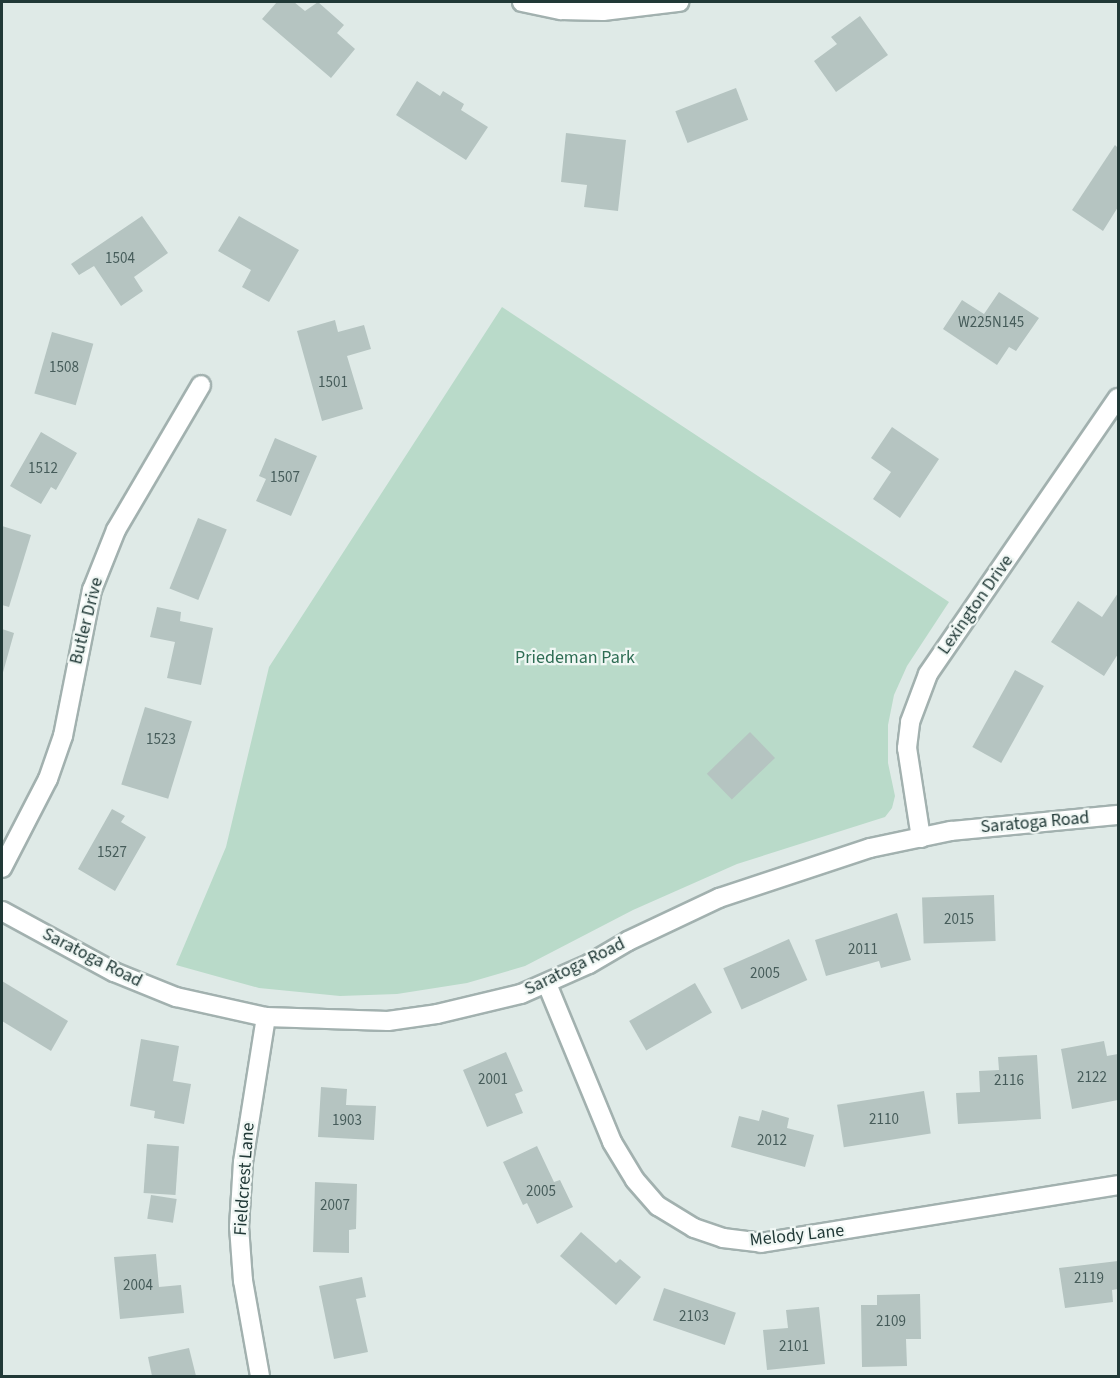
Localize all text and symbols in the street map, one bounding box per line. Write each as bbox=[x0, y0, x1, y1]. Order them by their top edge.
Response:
house number: 1504 bbox=[105, 250, 135, 268]
house number: W225N145 bbox=[958, 314, 1024, 332]
house number: 1508 bbox=[49, 359, 79, 377]
house number: 1501 bbox=[318, 374, 348, 392]
house number: 1512 bbox=[28, 460, 58, 478]
house number: 1507 bbox=[270, 469, 300, 487]
street label: Lexington Drive bbox=[934, 551, 1018, 659]
street label: Butler Drive bbox=[66, 575, 108, 667]
park label: Priedeman Park bbox=[515, 647, 635, 669]
house number: 1523 bbox=[146, 731, 176, 749]
street label: Saratoga Road bbox=[980, 807, 1090, 839]
house number: 1527 bbox=[97, 844, 127, 862]
house number: 2015 bbox=[944, 911, 974, 929]
street label: Saratoga Road bbox=[39, 924, 145, 992]
street label: Saratoga Road bbox=[521, 933, 629, 1001]
house number: 2011 bbox=[848, 941, 878, 959]
house number: 2005 bbox=[750, 965, 780, 983]
house number: 2122 bbox=[1077, 1069, 1107, 1087]
house number: 2001 bbox=[478, 1071, 508, 1089]
house number: 2116 bbox=[994, 1072, 1024, 1090]
house number: 2110 bbox=[869, 1111, 899, 1129]
house number: 1903 bbox=[332, 1112, 362, 1130]
street label: Fieldcrest Lane bbox=[230, 1122, 260, 1236]
house number: 2012 bbox=[757, 1132, 787, 1150]
house number: 2005 bbox=[526, 1183, 556, 1201]
house number: 2007 bbox=[320, 1197, 350, 1215]
street label: Melody Lane bbox=[749, 1220, 845, 1252]
house number: 2119 bbox=[1074, 1270, 1104, 1288]
house number: 2004 bbox=[123, 1277, 153, 1295]
house number: 2103 bbox=[679, 1308, 709, 1326]
house number: 2109 bbox=[876, 1313, 906, 1331]
house number: 2101 bbox=[779, 1338, 809, 1356]

